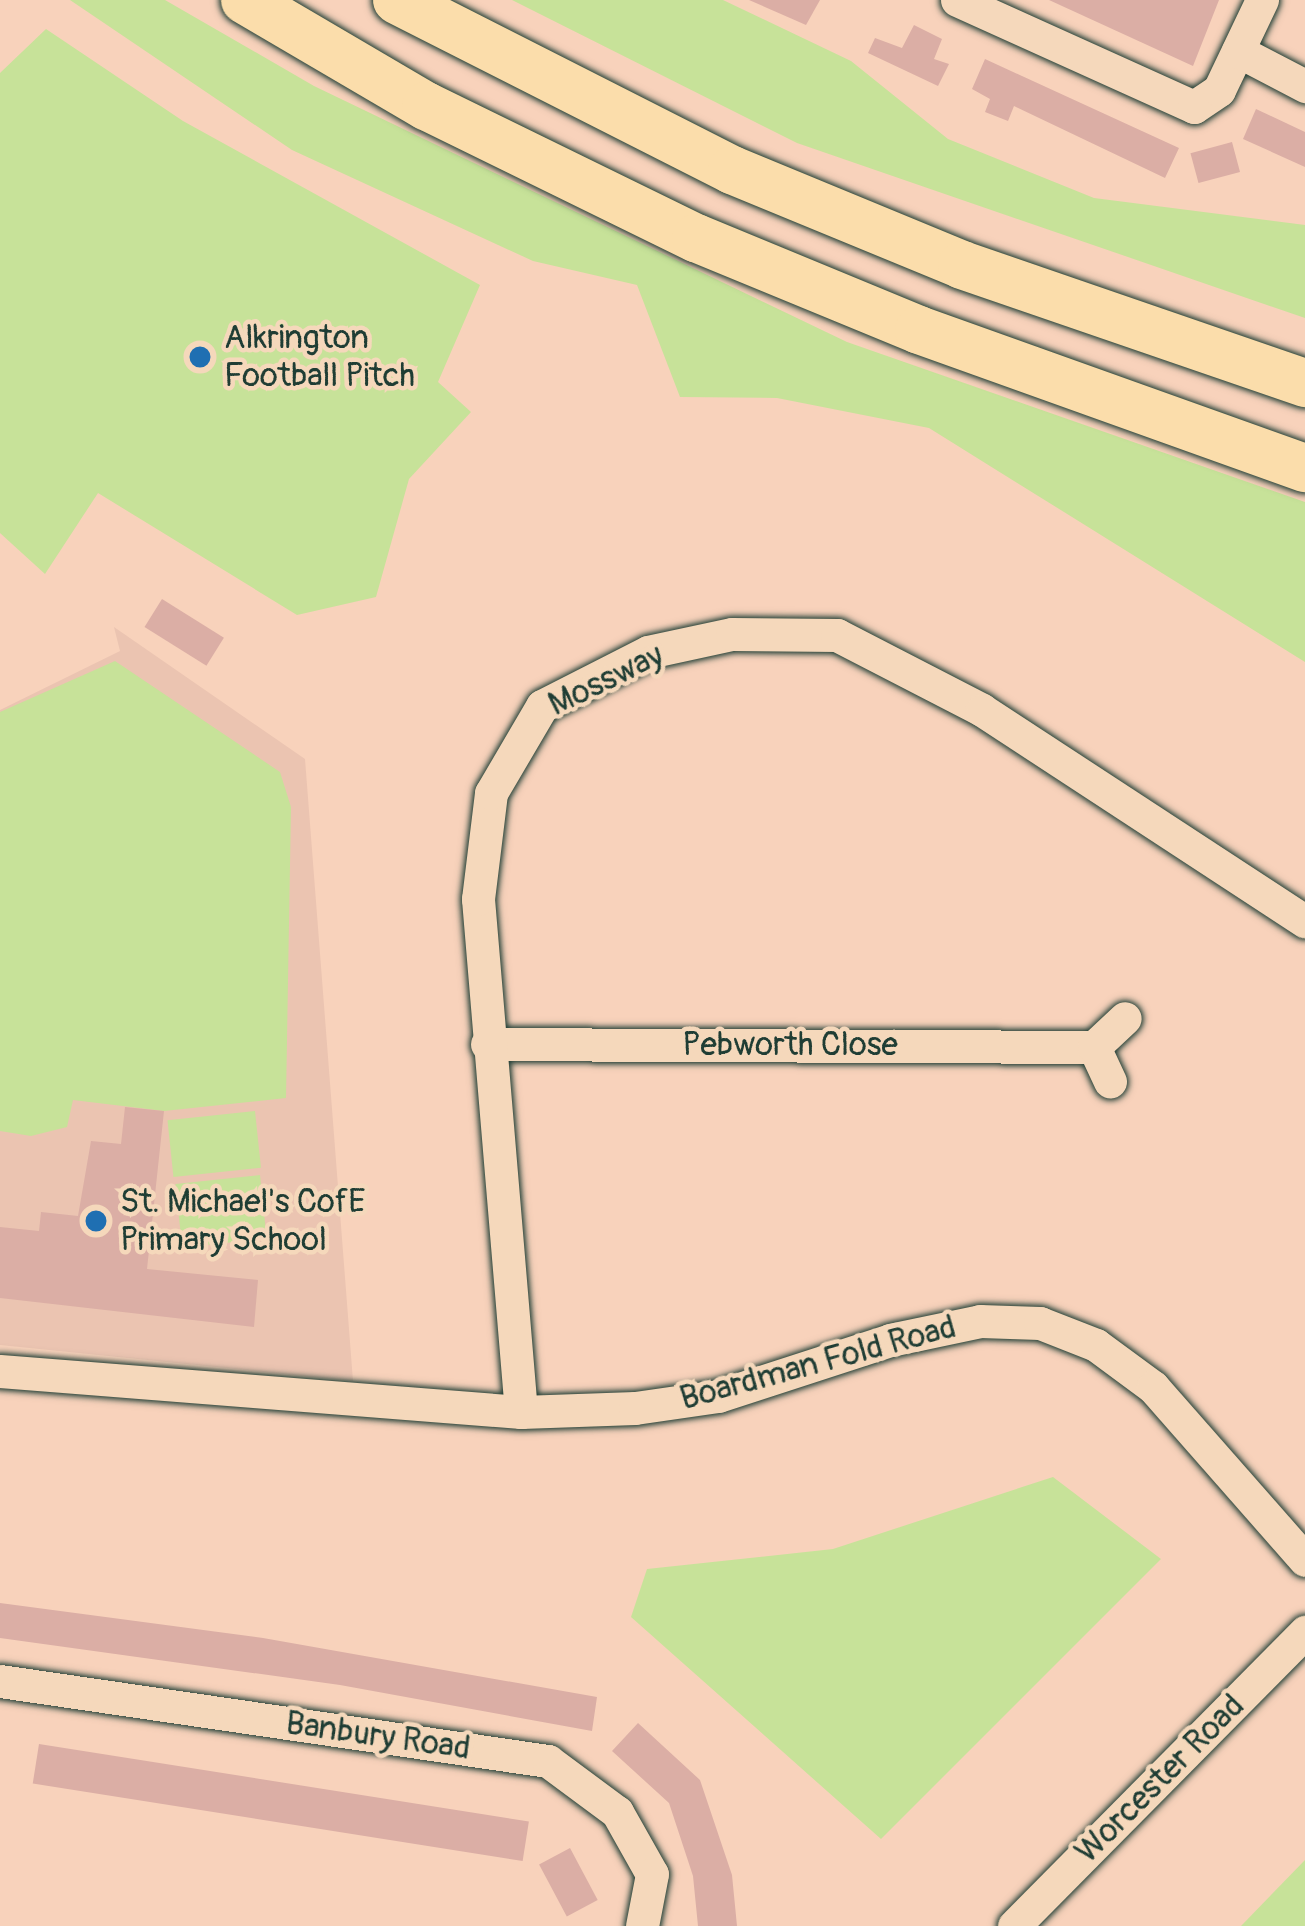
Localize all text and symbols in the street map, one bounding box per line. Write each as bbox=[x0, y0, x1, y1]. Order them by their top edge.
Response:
place label: Alkrington Football Pitch bbox=[224, 318, 415, 396]
marker: Alkrington Football Pitch bbox=[187, 344, 213, 370]
street label: Mossway bbox=[542, 635, 670, 725]
street label: Pebworth Close bbox=[682, 1025, 898, 1065]
place label: St. Michael's CofE Primary School bbox=[120, 1182, 365, 1260]
marker: St. Michael's CofE Primary School bbox=[83, 1208, 109, 1234]
street label: Boardman Fold Road bbox=[676, 1307, 960, 1419]
street label: Worcester Road bbox=[1067, 1686, 1253, 1872]
street label: Banbury Road bbox=[283, 1703, 473, 1769]

